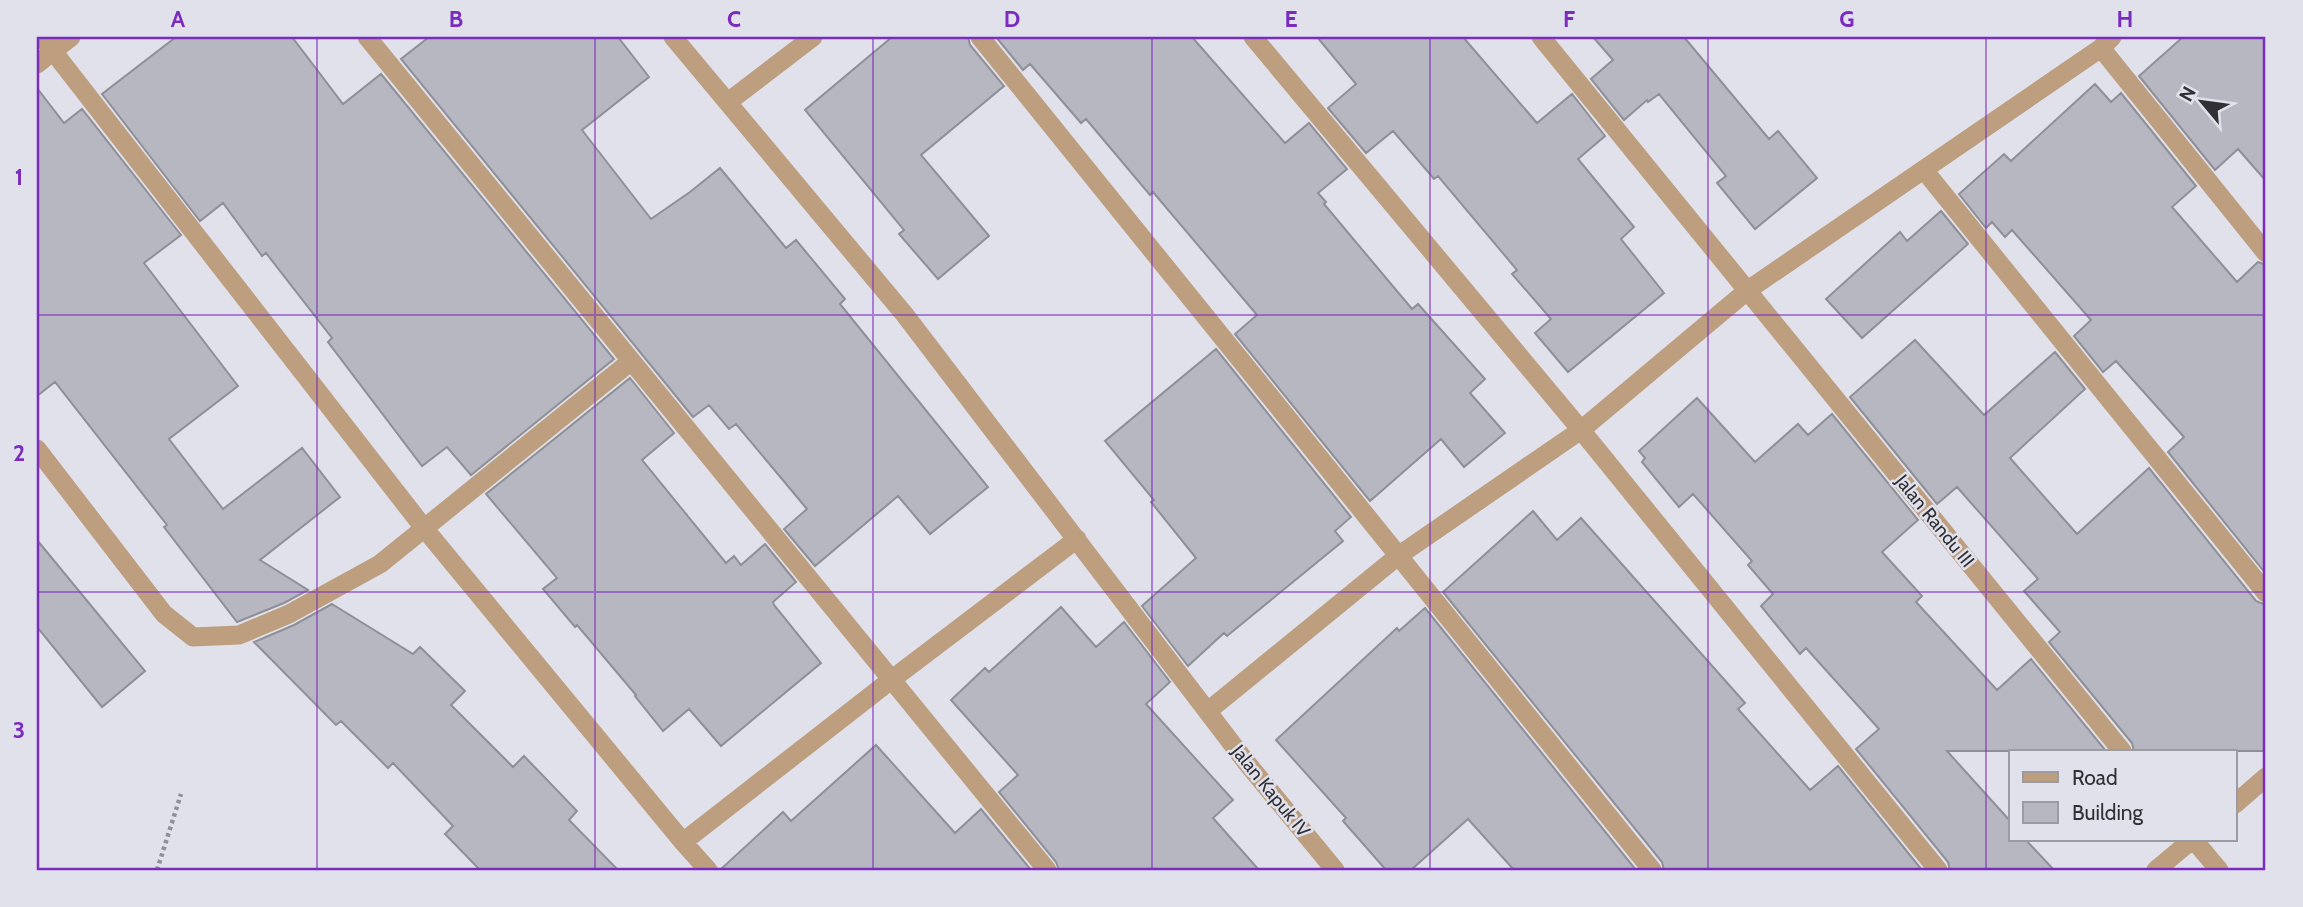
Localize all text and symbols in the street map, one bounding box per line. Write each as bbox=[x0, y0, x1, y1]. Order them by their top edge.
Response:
text: A bbox=[171, 5, 186, 33]
text: B bbox=[449, 5, 463, 33]
text: C bbox=[727, 5, 741, 33]
text: D bbox=[1004, 5, 1020, 33]
text: E bbox=[1284, 5, 1298, 33]
text: F bbox=[1563, 5, 1575, 33]
text: G bbox=[1839, 5, 1855, 33]
text: H bbox=[2117, 5, 2133, 33]
north arrow bbox=[2166, 66, 2236, 136]
text: N bbox=[2174, 83, 2201, 105]
text: 1 bbox=[15, 163, 23, 191]
text: 2 bbox=[13, 439, 25, 467]
street label: Jalan Randu III bbox=[1890, 469, 1979, 572]
text: 3 bbox=[13, 716, 25, 744]
street label: Jalan Kapuk IV bbox=[1226, 739, 1315, 842]
legend bbox=[2009, 750, 2236, 841]
text: Road bbox=[2072, 765, 2118, 790]
text: Building bbox=[2072, 800, 2144, 825]

